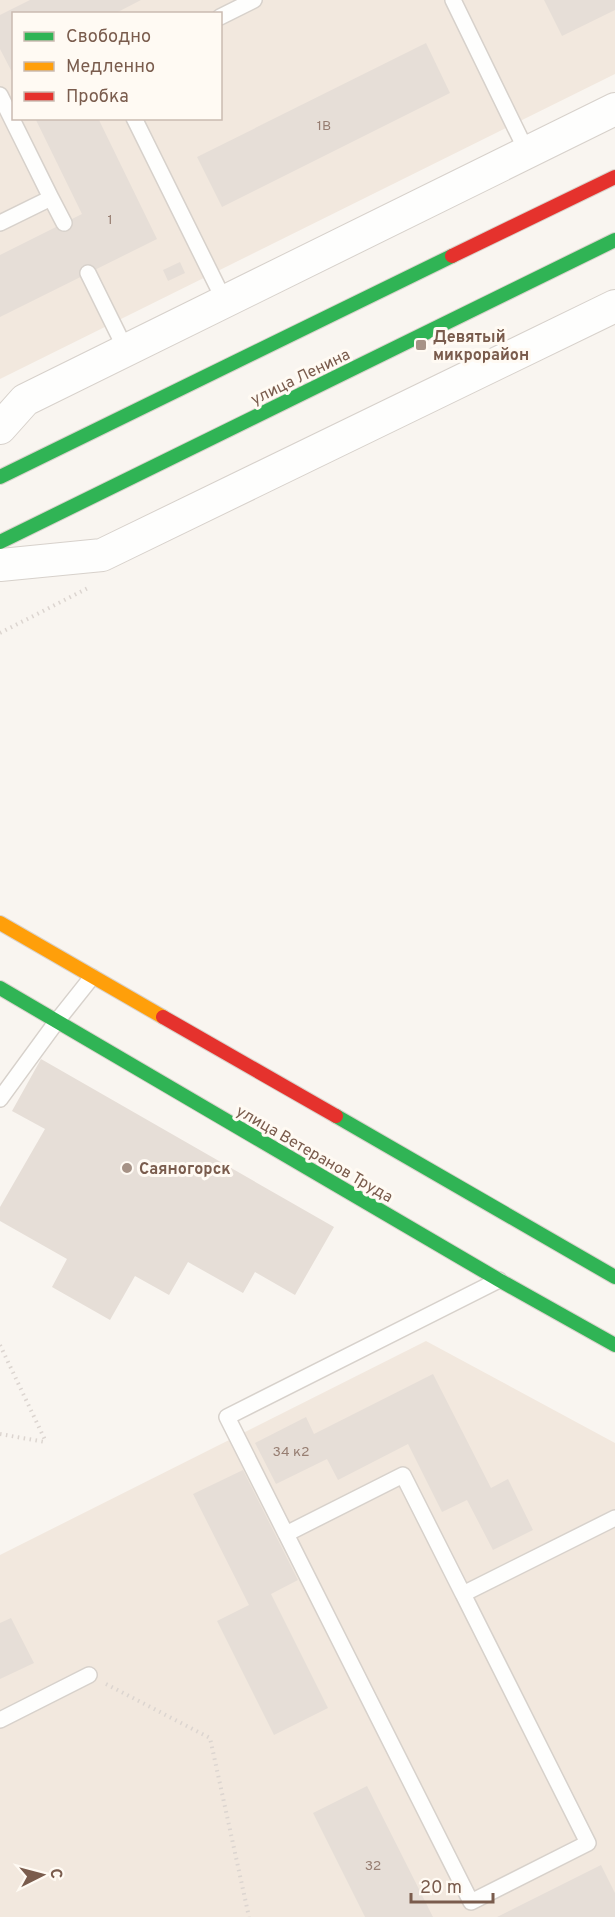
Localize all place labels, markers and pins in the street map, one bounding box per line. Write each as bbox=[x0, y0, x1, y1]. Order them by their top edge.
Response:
place label: Девятый микрорайон bbox=[433, 328, 529, 366]
marker: Девятый микрорайон bbox=[414, 338, 428, 352]
place label: Саяногорск bbox=[139, 1160, 231, 1180]
marker: Саяногорск bbox=[120, 1161, 134, 1175]

